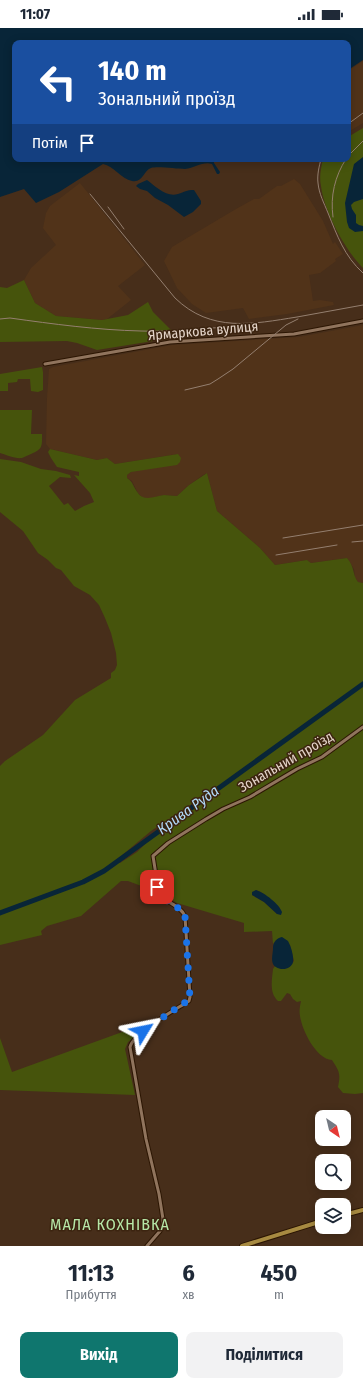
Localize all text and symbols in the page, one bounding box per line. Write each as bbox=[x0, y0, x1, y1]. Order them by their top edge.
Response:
text: 11:07 bbox=[20, 5, 50, 23]
text: 140 m bbox=[98, 54, 167, 87]
icon: left bbox=[32, 56, 84, 108]
text: Зональний проїзд bbox=[98, 88, 235, 110]
icon: arrive bbox=[76, 132, 98, 154]
text: Потім bbox=[32, 134, 68, 152]
street label: Ярмаркова вулиця bbox=[147, 318, 259, 344]
street label: Зональний проїзд bbox=[236, 728, 336, 796]
water label: Крива Руда bbox=[154, 781, 223, 838]
pin bbox=[140, 870, 174, 904]
icon: arrive bbox=[146, 876, 168, 898]
position arrow bbox=[122, 1010, 164, 1052]
north arrow bbox=[315, 1110, 351, 1146]
map controls bbox=[315, 1110, 351, 1234]
button: search bbox=[315, 1154, 351, 1190]
button: layers bbox=[315, 1198, 351, 1234]
district label: МАЛА КОХНІВКА bbox=[50, 1215, 170, 1234]
text: 11:13 bbox=[68, 1259, 114, 1287]
text: 6 bbox=[182, 1259, 195, 1287]
text: 450 bbox=[260, 1259, 297, 1287]
text: Прибуття bbox=[66, 1287, 117, 1302]
text: хв bbox=[182, 1287, 195, 1302]
text: m bbox=[274, 1287, 284, 1302]
button: Вихід bbox=[20, 1332, 178, 1378]
button: Поділитися bbox=[186, 1332, 343, 1378]

